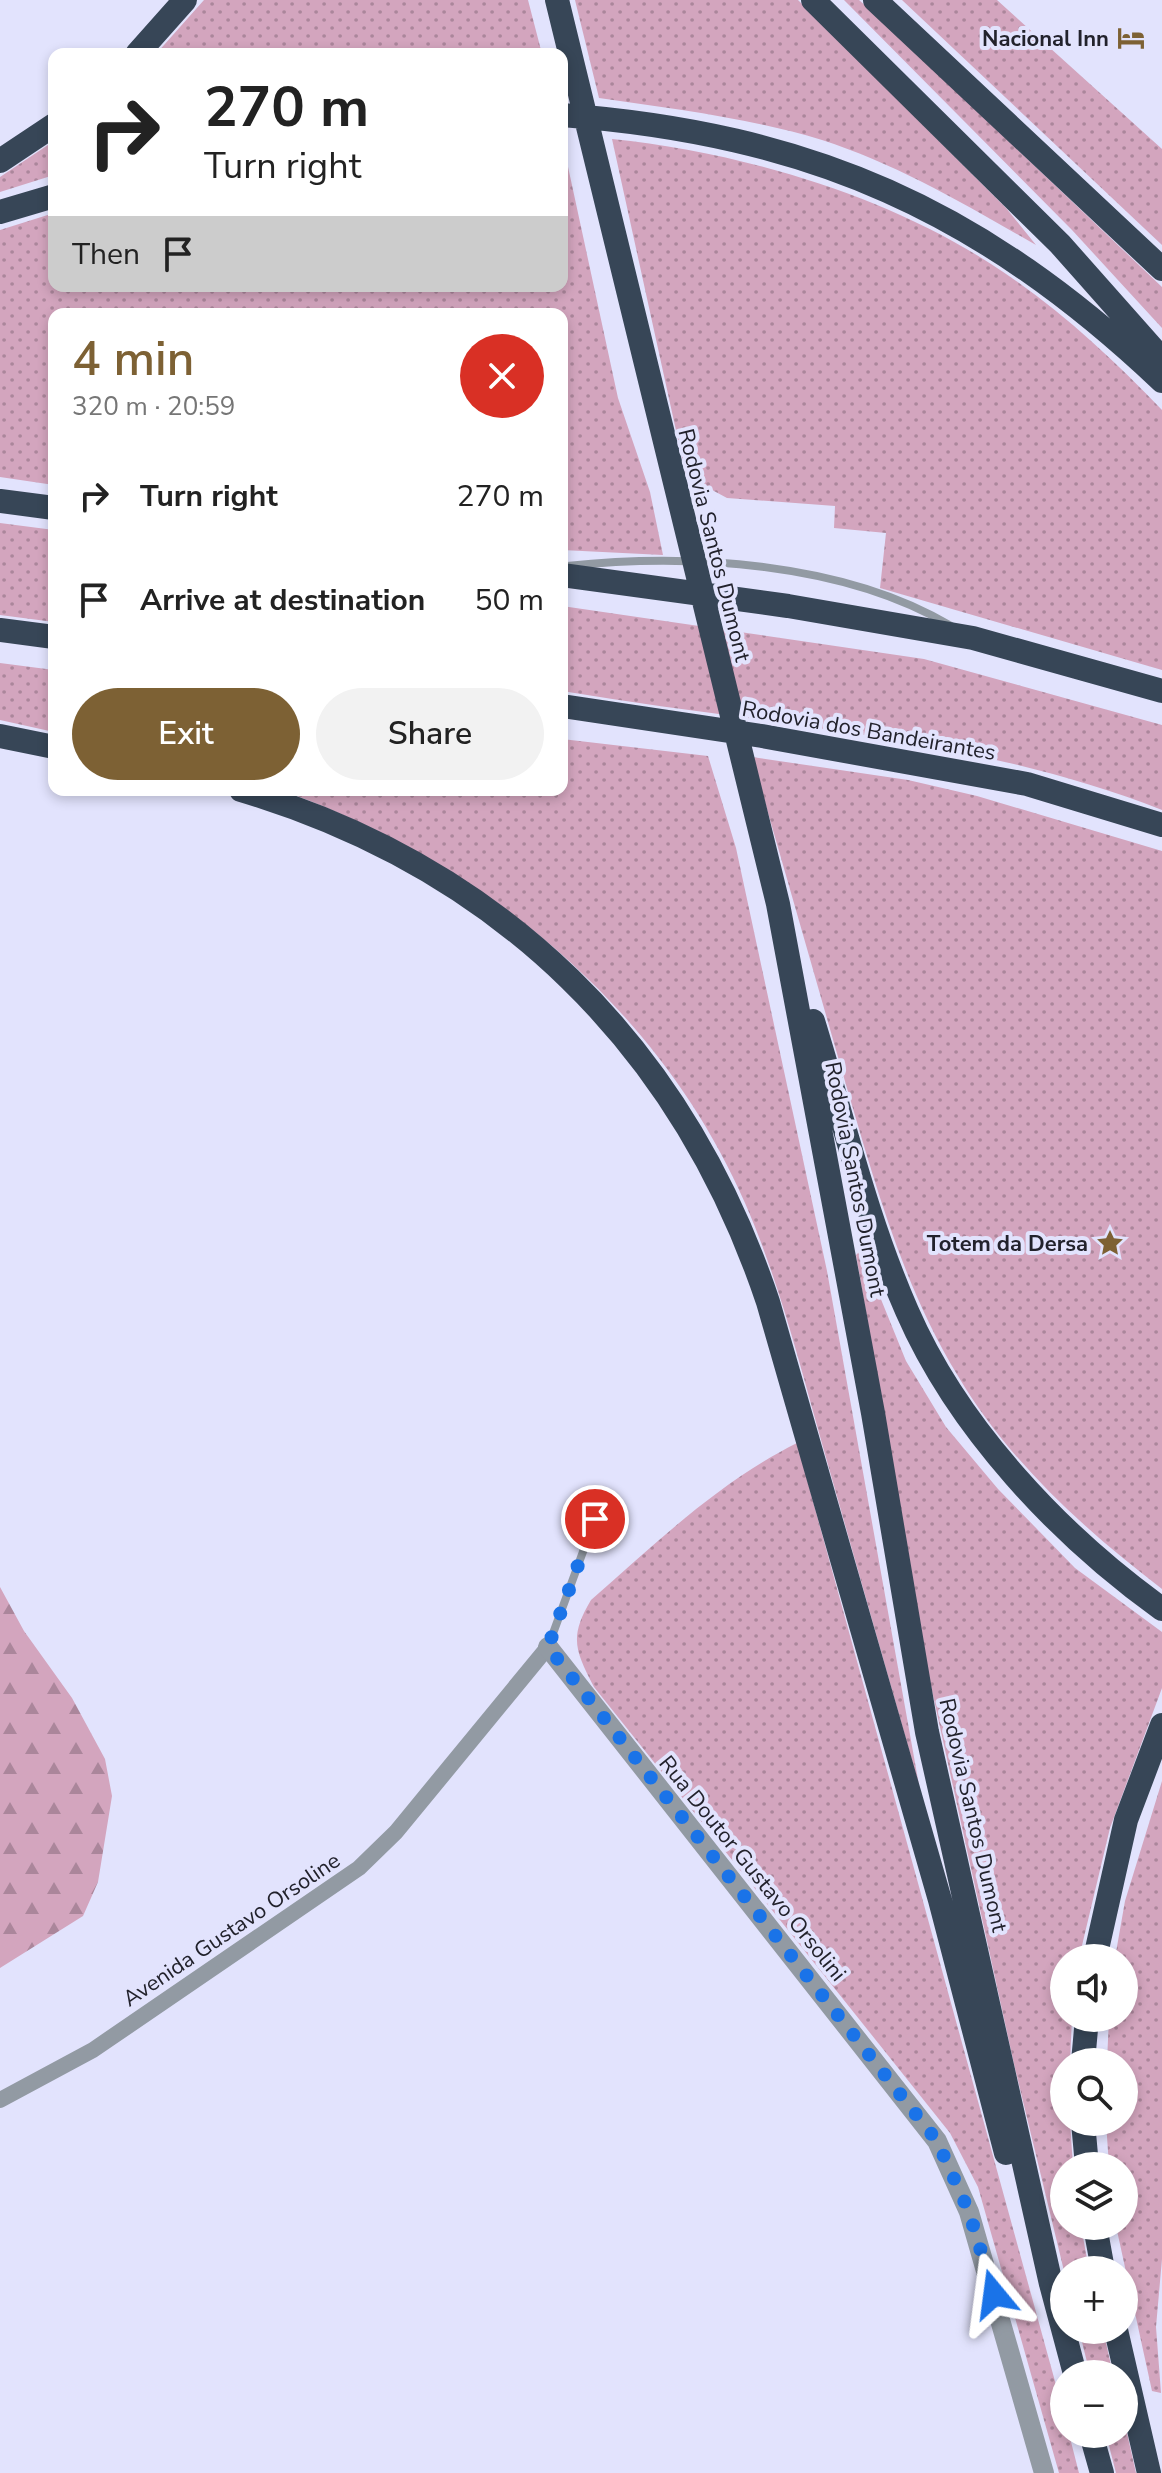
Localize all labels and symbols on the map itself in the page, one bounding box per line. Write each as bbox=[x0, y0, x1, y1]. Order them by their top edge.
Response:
hotel icon: Nacional Inn bbox=[1116, 23, 1146, 53]
place label: Nacional Inn bbox=[982, 24, 1109, 54]
street label: Rodovia Santos Dumont bbox=[671, 426, 758, 665]
street label: Rodovia dos Bandeirantes bbox=[740, 694, 998, 768]
street label: Rodovia Santos Dumont bbox=[817, 1059, 893, 1300]
place icon: Totem da Dersa bbox=[1095, 1228, 1125, 1258]
place label: Totem da Dersa bbox=[927, 1229, 1088, 1259]
pin bbox=[561, 1485, 629, 1553]
street label: Rodovia Santos Dumont bbox=[932, 1695, 1015, 1935]
street label: Rua Doutor Gustavo Orsolini bbox=[652, 1749, 853, 1988]
street label: Avenida Gustavo Orsoline bbox=[117, 1846, 346, 2014]
position arrow bbox=[952, 2252, 1036, 2336]

